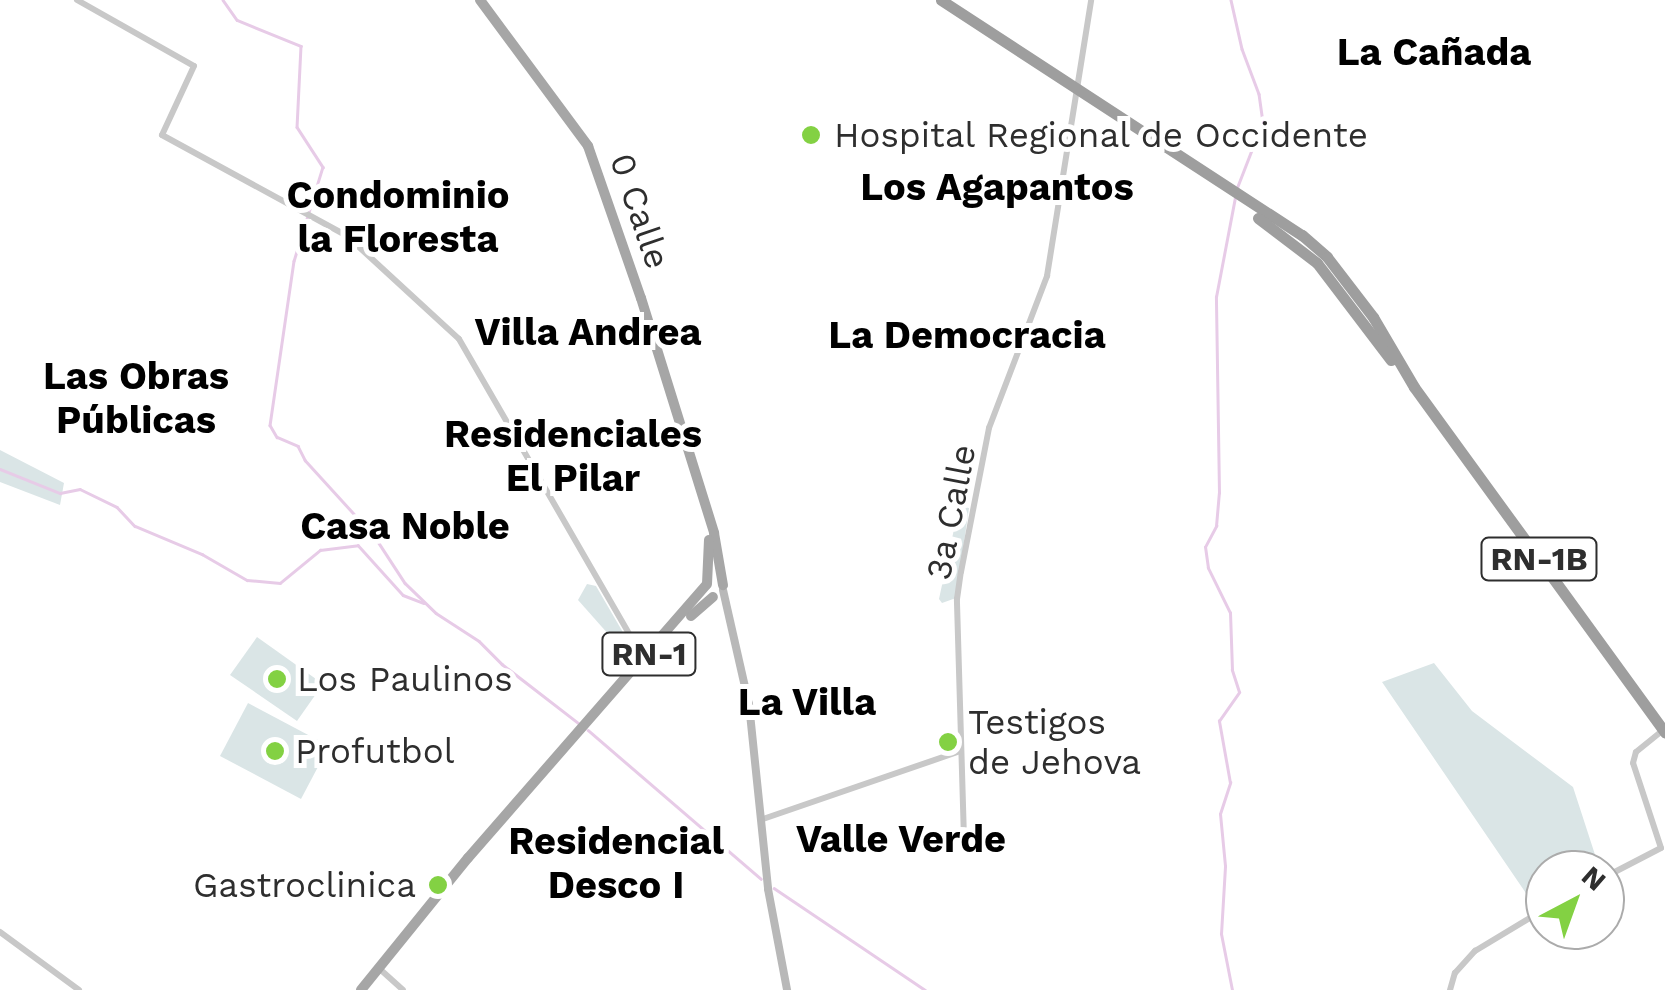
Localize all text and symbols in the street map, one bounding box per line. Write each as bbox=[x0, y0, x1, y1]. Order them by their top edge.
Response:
district label: La Cañada bbox=[1337, 30, 1531, 76]
place label: Hospital Regional de Occidente bbox=[834, 114, 1370, 156]
marker: Hospital Regional de Occidente bbox=[798, 122, 824, 148]
street label: 0 Calle bbox=[601, 148, 679, 274]
district label: Los Agapantos bbox=[860, 165, 1134, 211]
district label: Condominio la Floresta bbox=[287, 173, 509, 262]
district label: Villa Andrea bbox=[474, 310, 702, 356]
district label: La Democracia bbox=[828, 313, 1106, 359]
district label: Las Obras Públicas bbox=[43, 354, 229, 444]
district label: Residenciales El Pilar bbox=[444, 412, 702, 502]
street label: 3a Calle bbox=[917, 440, 985, 584]
district label: Casa Noble bbox=[300, 504, 510, 550]
road number: RN-1B bbox=[1479, 532, 1599, 586]
road number: RN-1 bbox=[599, 627, 699, 681]
place label: Los Paulinos bbox=[297, 658, 513, 700]
marker: Los Paulinos bbox=[266, 668, 288, 690]
district label: La Villa bbox=[737, 680, 877, 726]
place label: Testigos de Jehova bbox=[968, 701, 1142, 783]
place label: Profutbol bbox=[295, 730, 454, 772]
marker: Testigos de Jehova bbox=[937, 731, 959, 753]
marker: Profutbol bbox=[264, 740, 286, 762]
district label: Valle Verde bbox=[795, 817, 1007, 863]
district label: Residencial Desco I bbox=[508, 819, 724, 908]
north arrow bbox=[1525, 850, 1625, 950]
text: N bbox=[1575, 859, 1612, 898]
place label: Gastroclinica bbox=[193, 864, 416, 906]
marker: Gastroclinica bbox=[425, 872, 451, 898]

